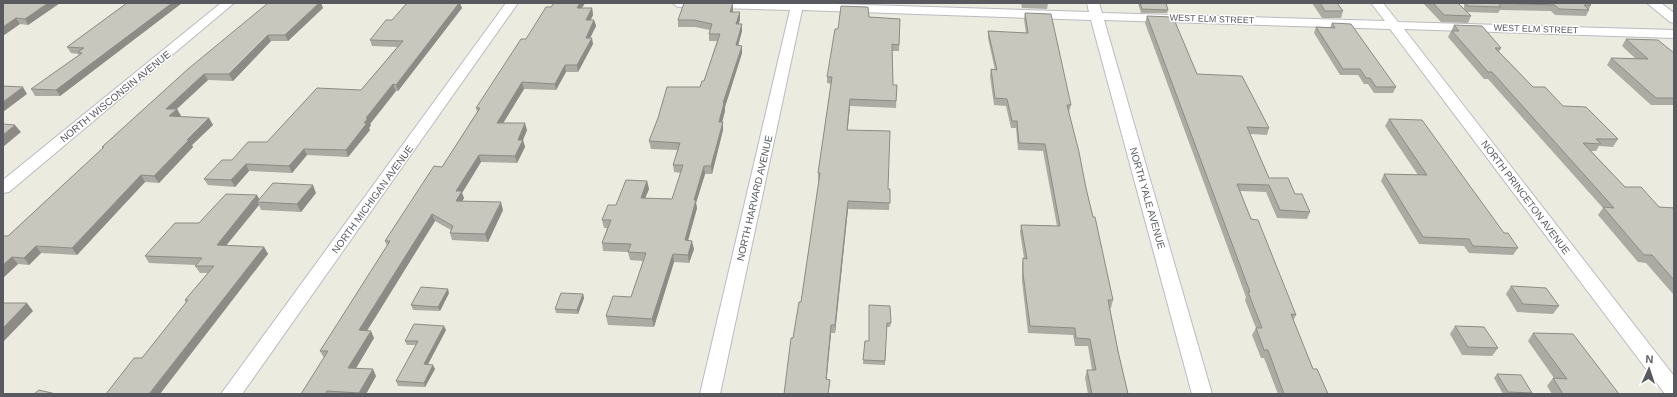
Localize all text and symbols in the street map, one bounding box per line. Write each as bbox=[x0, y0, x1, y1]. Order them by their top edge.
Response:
street label: WEST ELM STREET bbox=[1169, 13, 1255, 25]
street label: WEST ELM STREET bbox=[1493, 23, 1579, 35]
street label: NORTH WISCONSIN AVENUE bbox=[58, 48, 173, 144]
street label: NORTH HARVARD AVENUE bbox=[735, 134, 774, 262]
street label: NORTH PRINCETON AVENUE bbox=[1479, 138, 1572, 257]
street label: NORTH MICHIGAN AVENUE bbox=[330, 143, 415, 255]
street label: NORTH YALE AVENUE bbox=[1128, 146, 1167, 251]
north arrow bbox=[1629, 349, 1669, 389]
text: N bbox=[1645, 353, 1654, 365]

